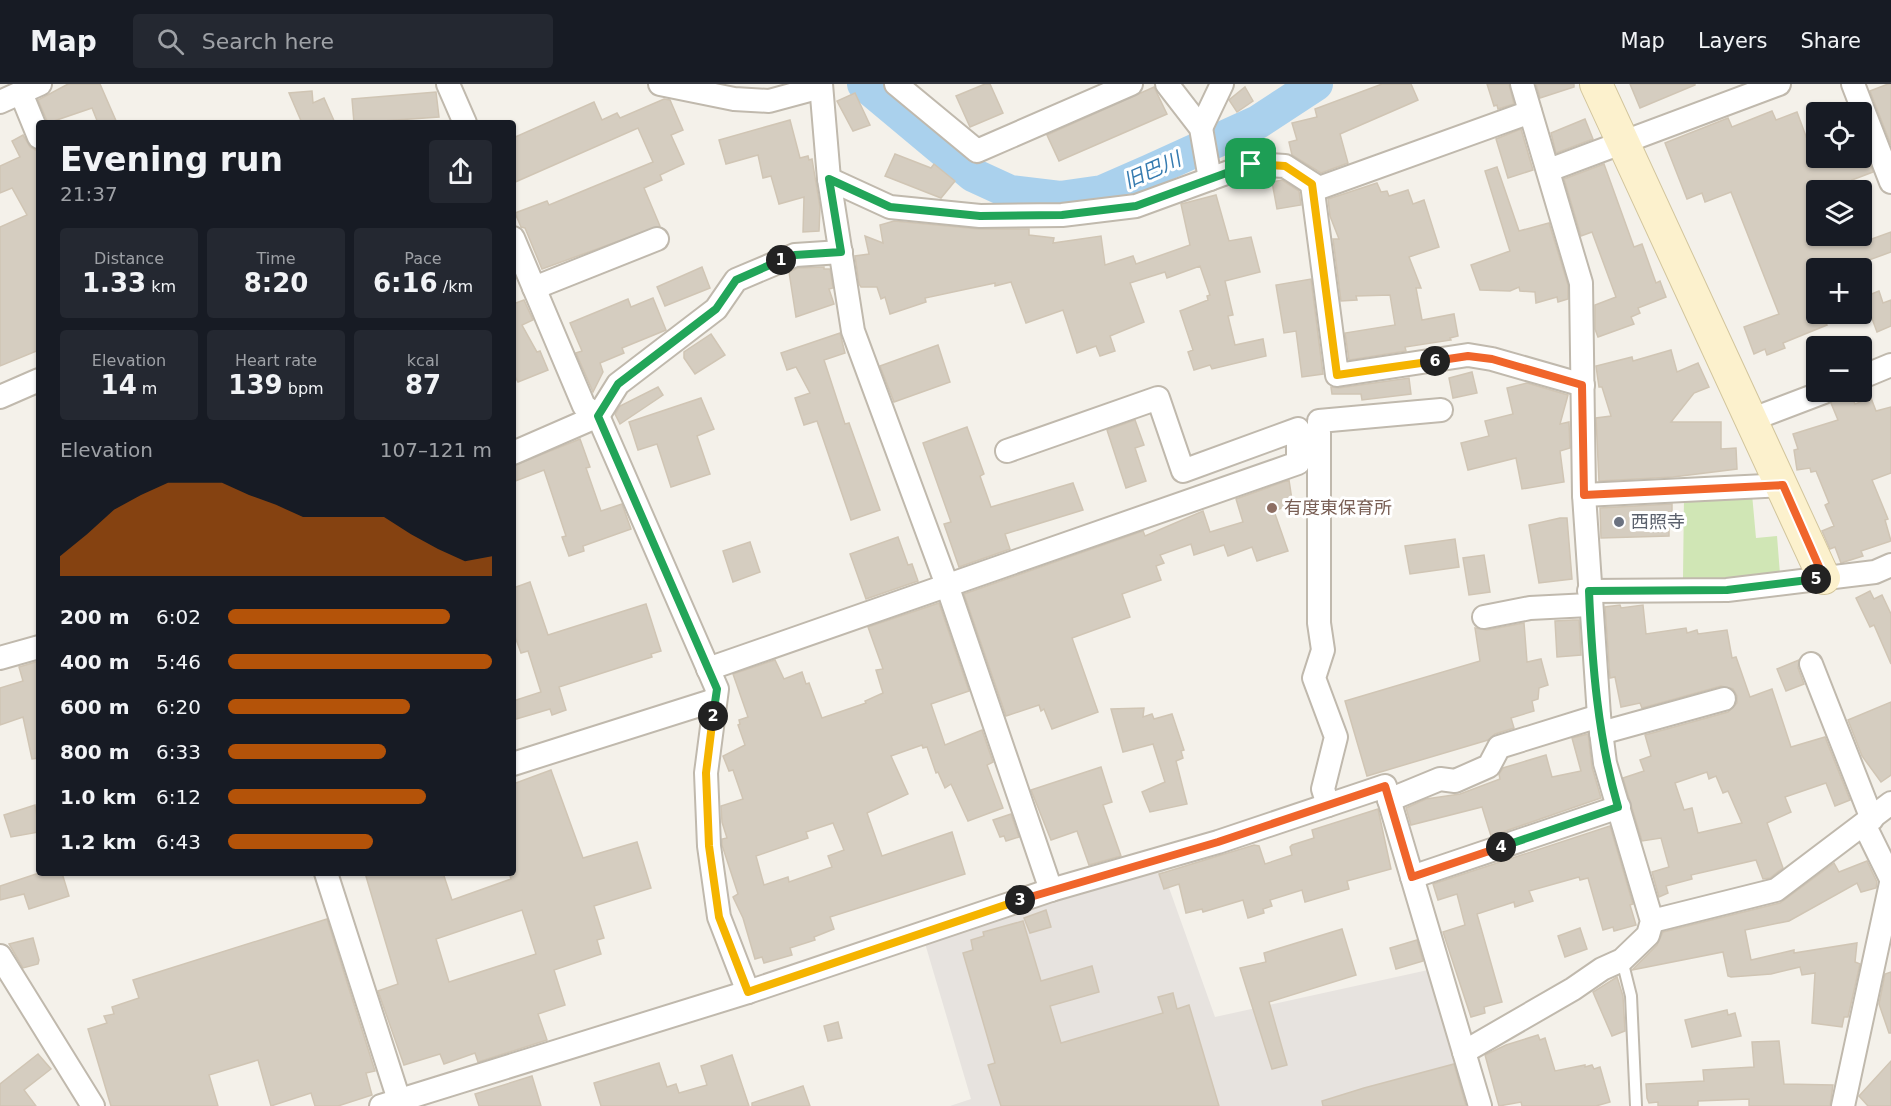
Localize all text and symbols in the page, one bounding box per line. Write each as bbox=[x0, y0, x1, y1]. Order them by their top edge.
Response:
search box bbox=[133, 14, 553, 68]
text: Map bbox=[30, 25, 97, 58]
icon: search bbox=[154, 25, 187, 58]
text: Search here bbox=[202, 29, 334, 54]
text: Map bbox=[1621, 29, 1665, 53]
text: Layers bbox=[1698, 29, 1767, 53]
text: Share bbox=[1800, 29, 1861, 53]
map controls bbox=[1806, 102, 1872, 402]
button: locate bbox=[1806, 102, 1872, 168]
pin bbox=[1225, 138, 1276, 189]
text: Evening run bbox=[60, 140, 283, 179]
button: share bbox=[429, 140, 492, 203]
water label: 旧巴川 bbox=[1120, 146, 1186, 193]
icon: arrive bbox=[1234, 147, 1267, 180]
button: layers bbox=[1806, 180, 1872, 246]
text: 21:37 bbox=[60, 182, 118, 206]
pin: 1 bbox=[766, 245, 796, 275]
text: Distance bbox=[94, 249, 164, 268]
text: Time bbox=[256, 249, 296, 268]
text: Pace bbox=[404, 249, 442, 268]
text: 1 bbox=[775, 250, 787, 269]
button: + bbox=[1806, 258, 1872, 324]
text: 1.33 bbox=[82, 268, 146, 298]
text: 8:20 bbox=[244, 268, 308, 298]
text: 6:16 bbox=[373, 268, 438, 298]
text: km bbox=[146, 277, 176, 296]
text: /km bbox=[438, 277, 473, 296]
button: − bbox=[1806, 336, 1872, 402]
pin: 6 bbox=[1420, 346, 1450, 376]
text: Elevation bbox=[92, 351, 166, 370]
text: Heart rate bbox=[235, 351, 317, 370]
text: kcal bbox=[407, 351, 439, 370]
text: 6 bbox=[1429, 351, 1441, 370]
text: 14 bbox=[101, 370, 137, 400]
text: 139 bbox=[228, 370, 283, 400]
text: 87 bbox=[405, 370, 441, 400]
text: m bbox=[137, 379, 157, 398]
text: bpm bbox=[283, 379, 324, 398]
text: Elevation bbox=[60, 438, 153, 462]
text: 107–121 m bbox=[380, 438, 492, 462]
place label: 有度東保育所 bbox=[1284, 497, 1392, 518]
marker: 有度東保育所 bbox=[1265, 501, 1279, 515]
place label: 西照寺 bbox=[1631, 511, 1685, 532]
marker: 西照寺 bbox=[1612, 515, 1626, 529]
pin: 5 bbox=[1801, 564, 1831, 594]
text: 5 bbox=[1810, 569, 1822, 588]
text: 200 m bbox=[60, 605, 130, 629]
text: 6:02 bbox=[156, 605, 201, 629]
text: 400 m bbox=[60, 650, 130, 674]
text: 5:46 bbox=[156, 650, 201, 674]
text: 600 m bbox=[60, 695, 130, 719]
text: 6:20 bbox=[156, 695, 201, 719]
pin: 2 bbox=[698, 701, 728, 731]
text: 2 bbox=[707, 706, 719, 725]
text: 800 m bbox=[60, 740, 130, 764]
text: 6:33 bbox=[156, 740, 201, 764]
text: 1.0 km bbox=[60, 785, 137, 809]
text: 6:12 bbox=[156, 785, 201, 809]
text: 1.2 km bbox=[60, 830, 137, 854]
text: 6:43 bbox=[156, 830, 201, 854]
pin: 4 bbox=[1486, 832, 1516, 862]
text: 4 bbox=[1495, 837, 1507, 856]
pin: 3 bbox=[1005, 885, 1035, 915]
text: 3 bbox=[1014, 890, 1026, 909]

